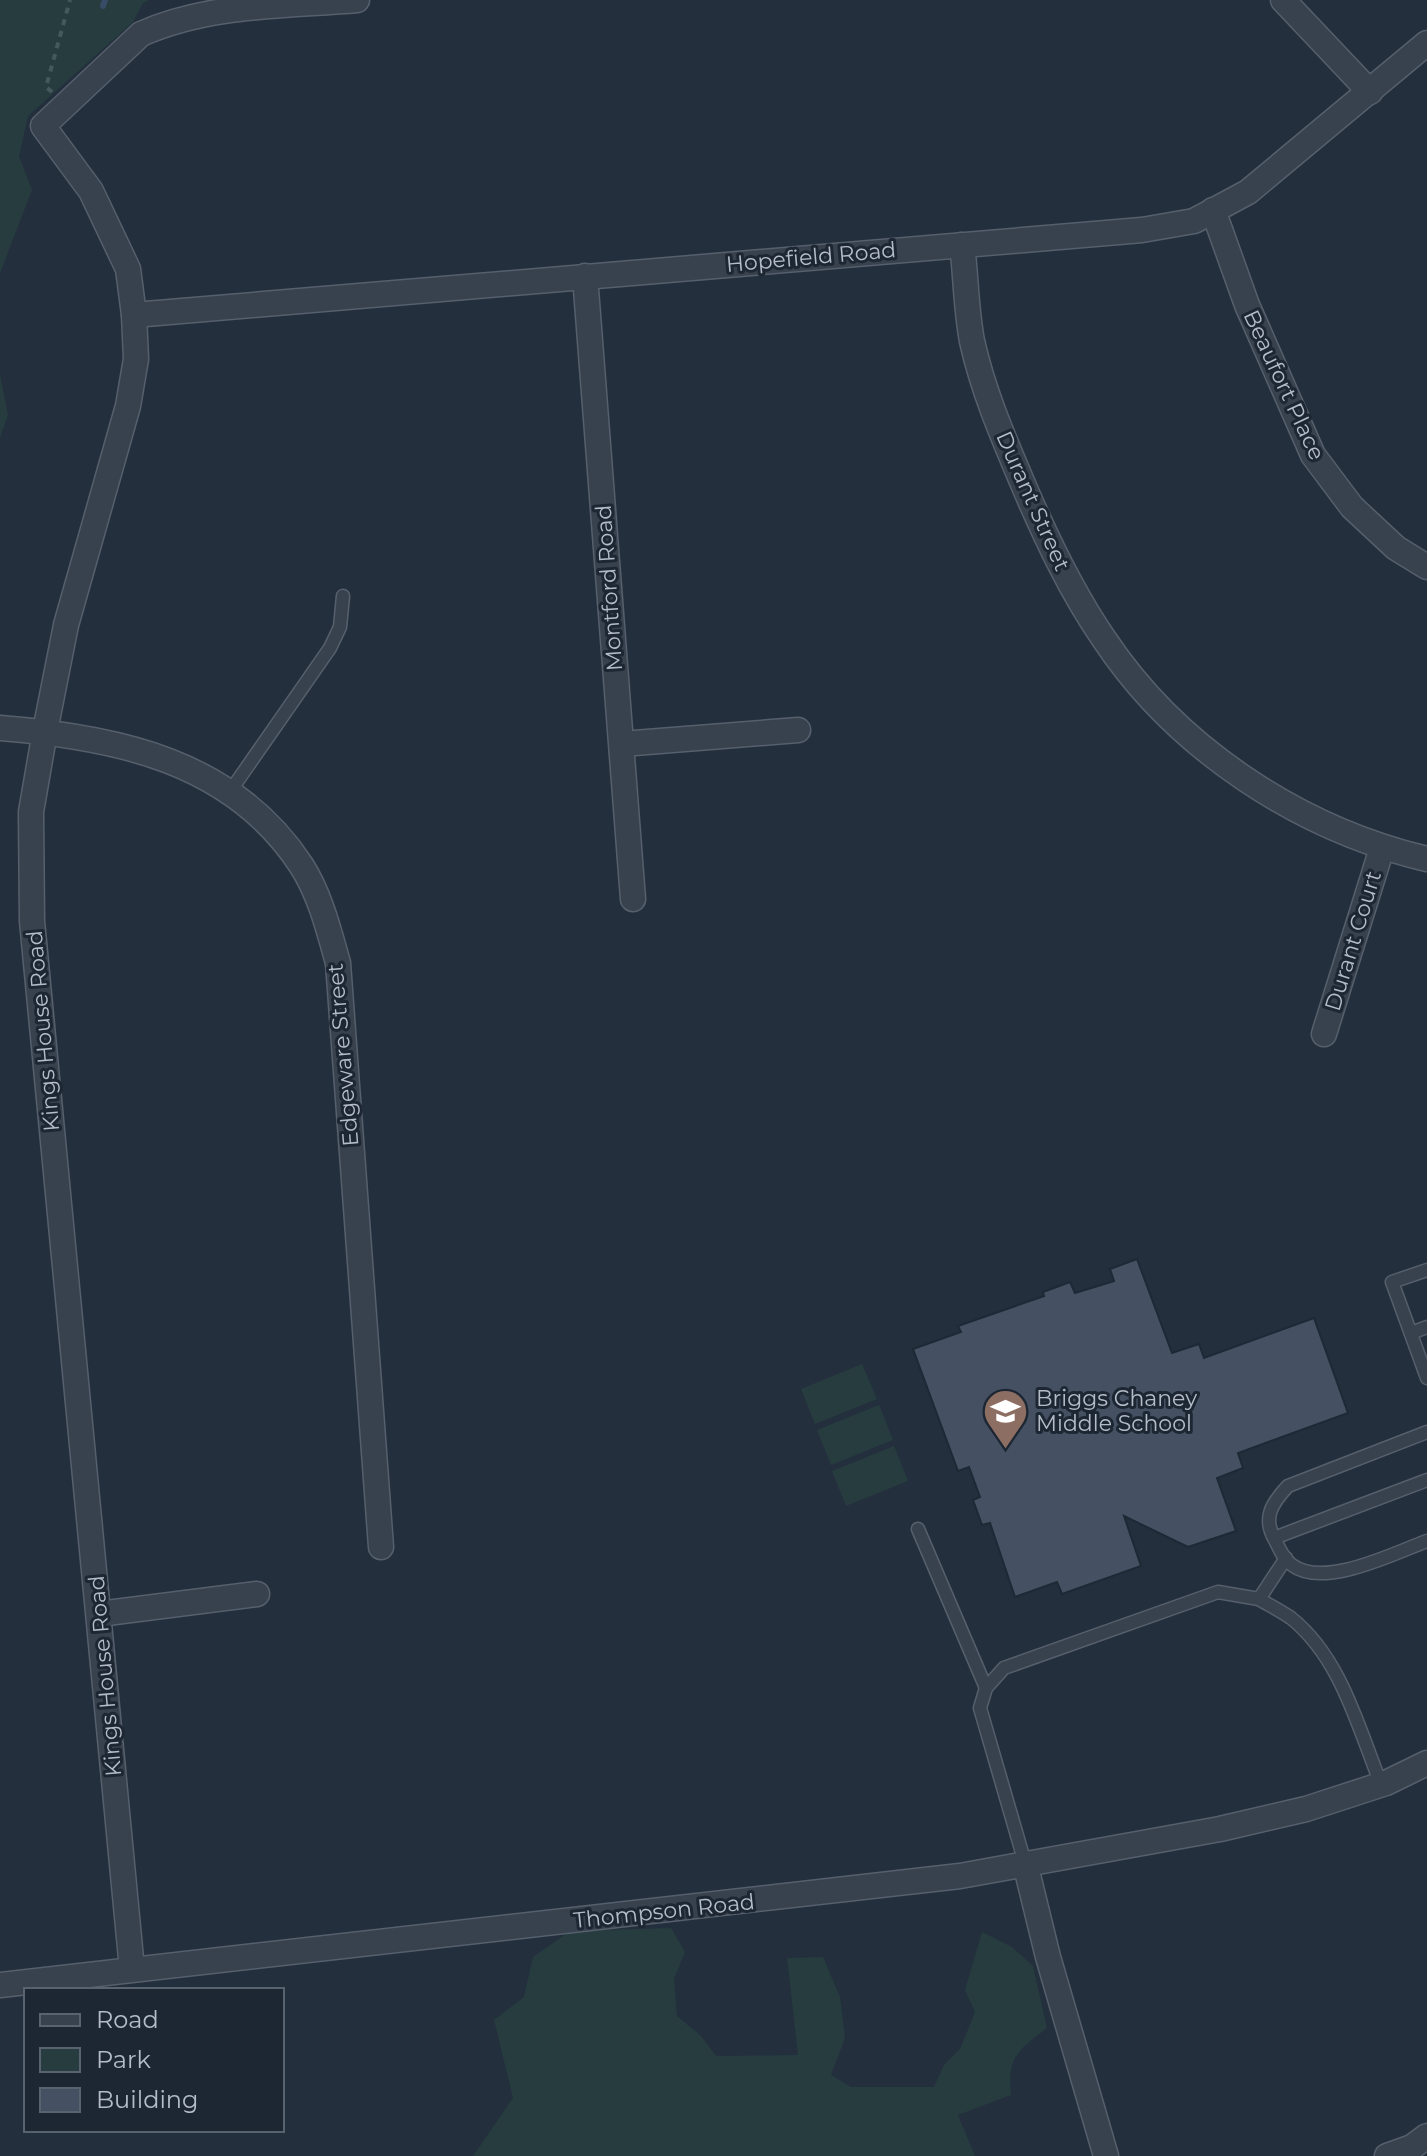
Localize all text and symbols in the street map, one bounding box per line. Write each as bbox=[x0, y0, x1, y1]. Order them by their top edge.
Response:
street label: Hopefield Road bbox=[725, 236, 897, 278]
street label: Beaufort Place bbox=[1237, 306, 1331, 464]
street label: Durant Street bbox=[990, 427, 1076, 575]
street label: Montford Road bbox=[590, 504, 628, 672]
street label: Durant Court bbox=[1319, 868, 1387, 1014]
street label: Kings House Road bbox=[21, 929, 65, 1133]
street label: Edgeware Street bbox=[322, 962, 364, 1148]
place label: Briggs Chaney Middle School bbox=[1036, 1385, 1197, 1437]
school or university icon: Briggs Chaney Middle School bbox=[981, 1387, 1029, 1450]
street label: Kings House Road bbox=[83, 1574, 127, 1778]
street label: Thompson Road bbox=[572, 1888, 756, 1934]
legend bbox=[24, 1988, 284, 2132]
text: Road bbox=[96, 2005, 159, 2034]
text: Park bbox=[96, 2045, 151, 2074]
text: Building bbox=[96, 2085, 199, 2114]

